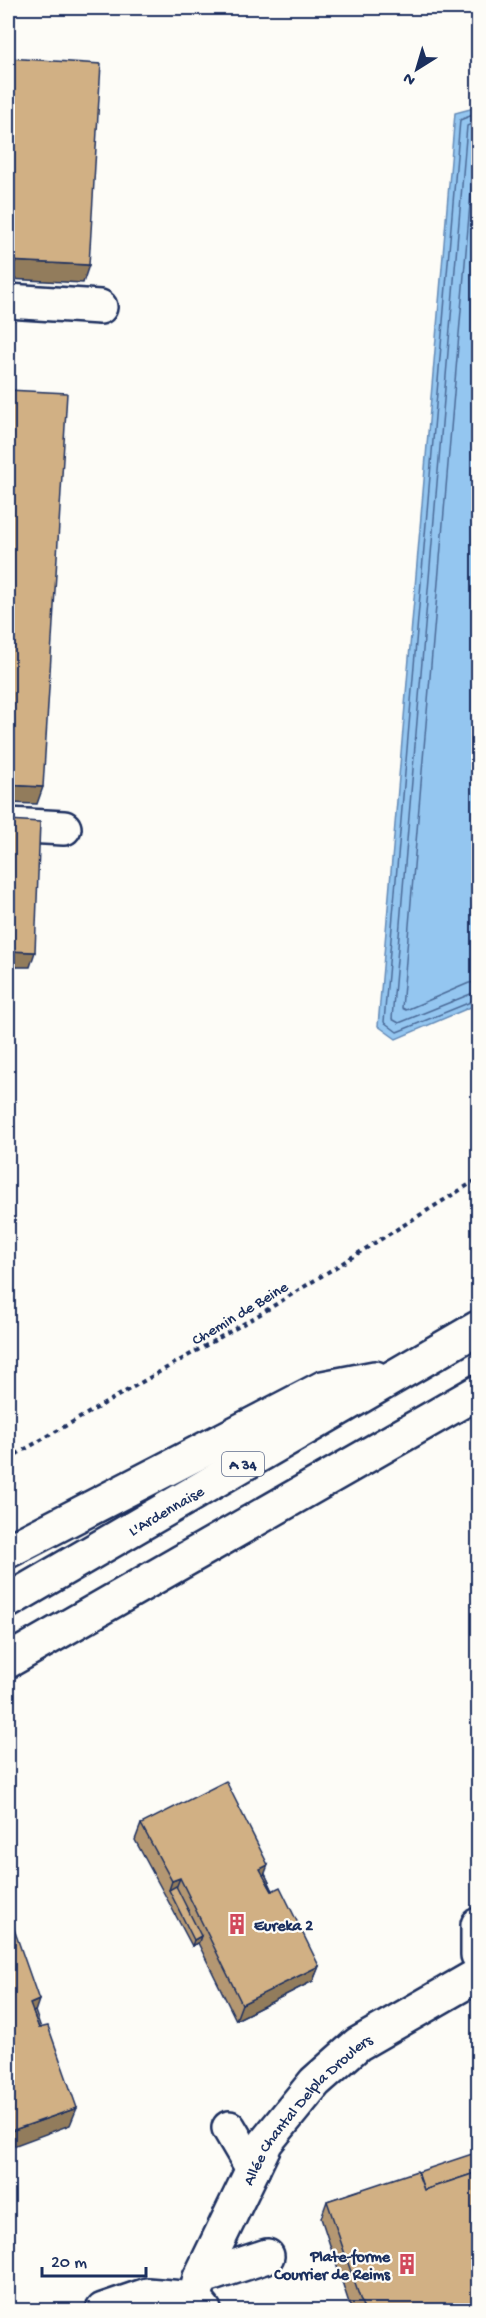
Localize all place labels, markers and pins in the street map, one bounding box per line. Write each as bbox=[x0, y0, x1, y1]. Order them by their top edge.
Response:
building icon: Eureka 2 bbox=[225, 1912, 249, 1936]
place label: Eureka 2 bbox=[254, 1918, 313, 1937]
place label: Plate-forme Courrier de Reims bbox=[273, 2248, 391, 2286]
building icon: Plate-forme Courrier de Reims bbox=[395, 2252, 419, 2276]

